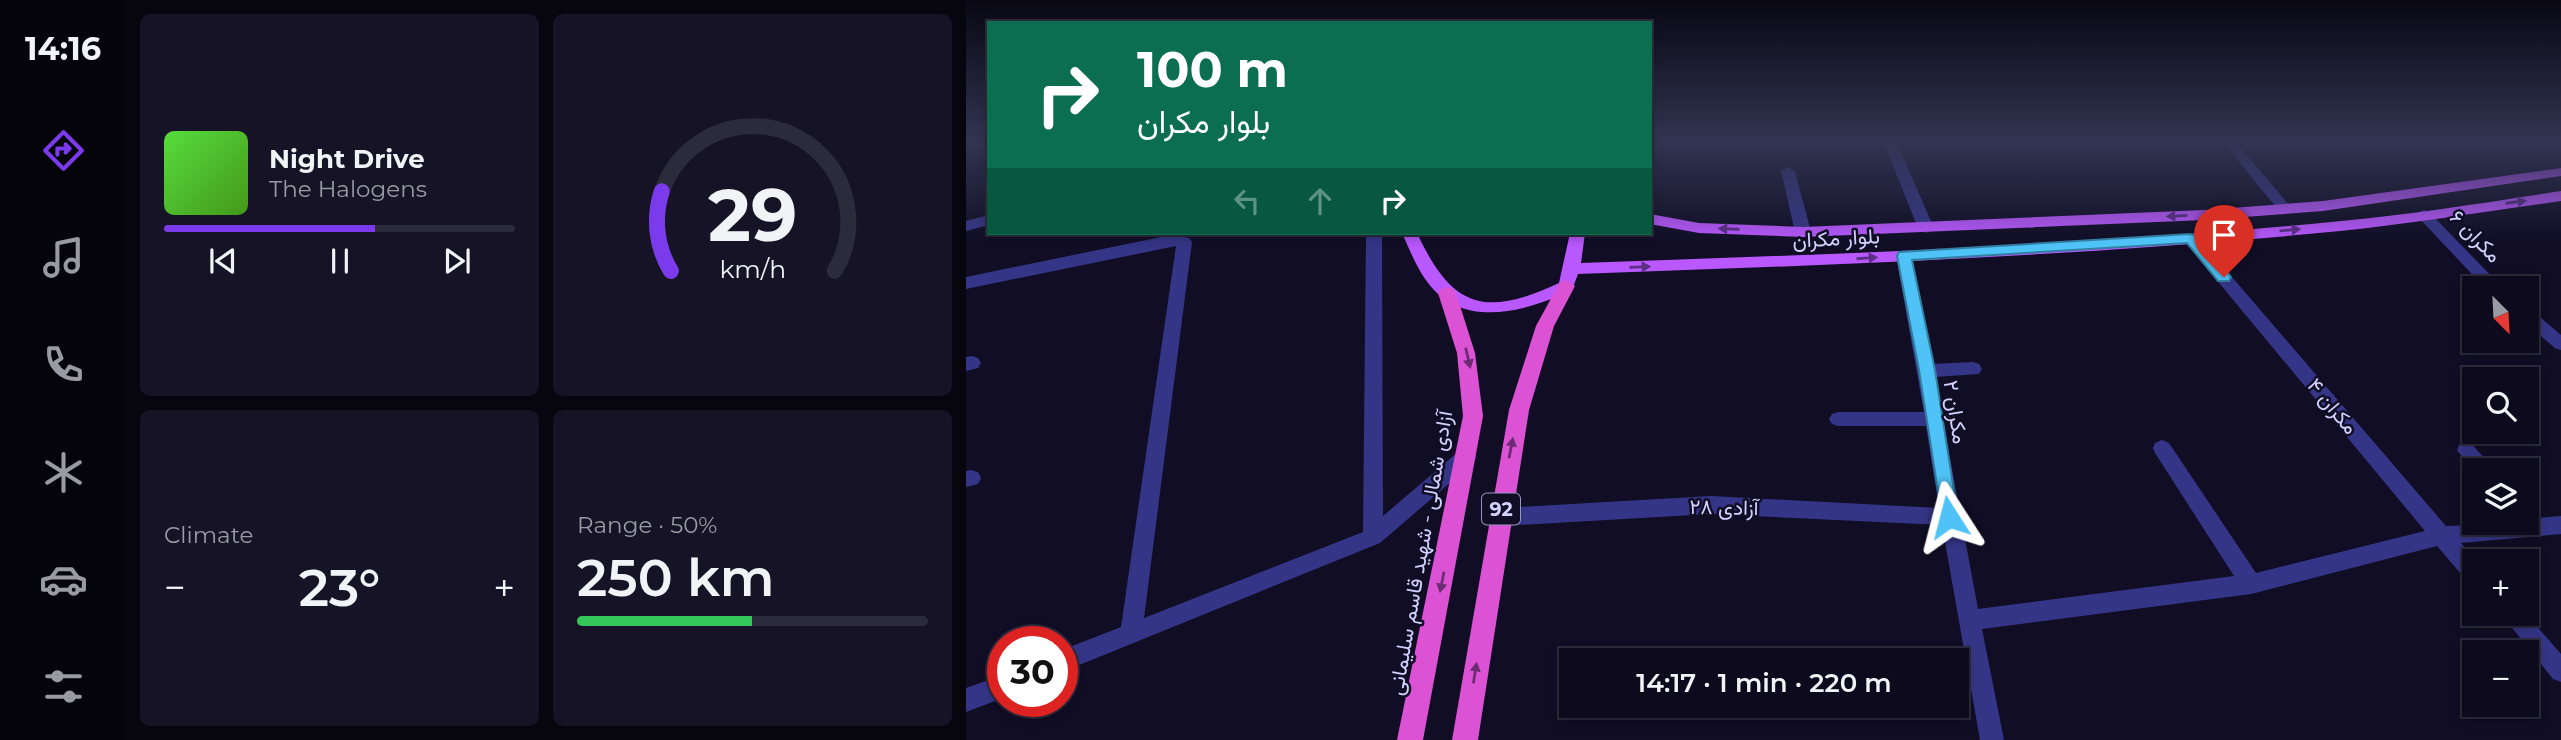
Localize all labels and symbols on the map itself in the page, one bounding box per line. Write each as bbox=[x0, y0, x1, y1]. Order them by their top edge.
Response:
one-way arrow bbox=[2505, 196, 2527, 207]
pin bbox=[2194, 205, 2254, 277]
street label: مکران ۶ bbox=[2444, 205, 2507, 268]
one-way arrow bbox=[2166, 211, 2188, 222]
street label: بلوار مکران bbox=[1792, 223, 1880, 254]
one-way arrow bbox=[1718, 224, 1740, 235]
one-way arrow bbox=[2279, 224, 2301, 235]
one-way arrow bbox=[1857, 252, 1879, 263]
one-way arrow bbox=[1629, 261, 1651, 272]
north arrow bbox=[2462, 276, 2539, 354]
one-way arrow bbox=[1463, 347, 1474, 369]
street label: مکران ۴ bbox=[2302, 373, 2364, 440]
street label: مکران ۲ bbox=[1938, 378, 1973, 446]
street label: آزادی شمالی - شهید قاسم سلیمانی bbox=[1383, 407, 1460, 698]
one-way arrow bbox=[1506, 437, 1517, 459]
position arrow bbox=[1912, 480, 1986, 554]
road number: 92 bbox=[1482, 494, 1520, 524]
street label: آزادی ۲۸ bbox=[1689, 494, 1761, 521]
one-way arrow bbox=[1436, 571, 1447, 593]
speed limit sign: 30 bbox=[987, 626, 1078, 717]
one-way arrow bbox=[1470, 661, 1481, 683]

